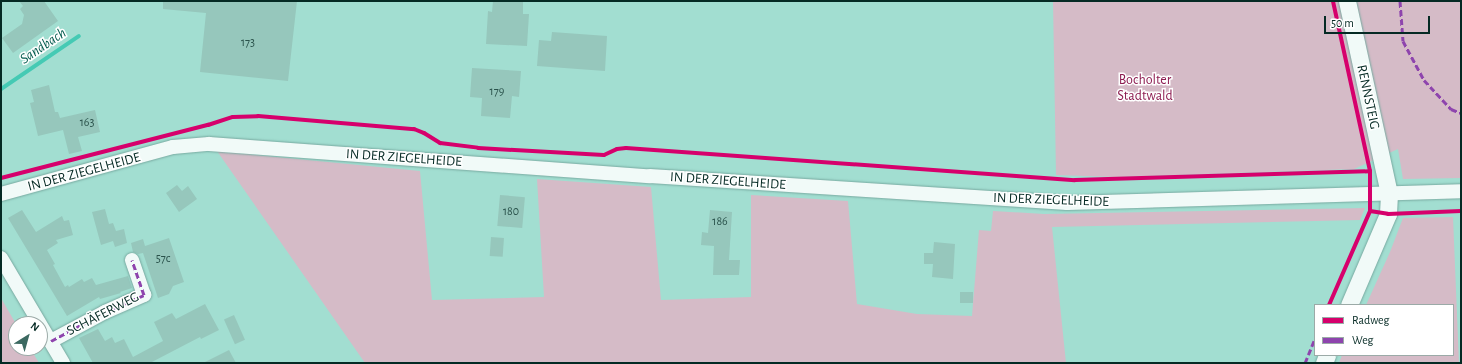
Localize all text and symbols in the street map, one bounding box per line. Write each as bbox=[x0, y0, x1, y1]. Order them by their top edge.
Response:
scale bar bbox=[1326, 8, 1432, 34]
text: 50 m bbox=[1331, 17, 1354, 29]
water label: Sandbach bbox=[16, 24, 70, 68]
house number: 173 bbox=[241, 36, 255, 50]
street label: RENNSTEIG bbox=[1353, 63, 1383, 131]
park label: Bocholter Stadtwald bbox=[1117, 72, 1173, 104]
house number: 179 bbox=[490, 85, 504, 99]
house number: 163 bbox=[80, 116, 94, 130]
street label: IN DER ZIEGELHEIDE bbox=[346, 146, 462, 170]
street label: IN DER ZIEGELHEIDE bbox=[26, 149, 142, 195]
street label: IN DER ZIEGELHEIDE bbox=[670, 169, 786, 193]
street label: IN DER ZIEGELHEIDE bbox=[993, 190, 1109, 210]
house number: 180 bbox=[503, 205, 519, 219]
house number: 186 bbox=[712, 215, 728, 229]
house number: 57c bbox=[156, 252, 170, 266]
street label: SCHÄFERWEG bbox=[64, 289, 142, 339]
legend bbox=[1314, 304, 1454, 356]
text: Radweg bbox=[1352, 314, 1389, 326]
north arrow bbox=[8, 316, 48, 356]
text: N bbox=[29, 320, 41, 334]
text: Weg bbox=[1352, 334, 1373, 346]

